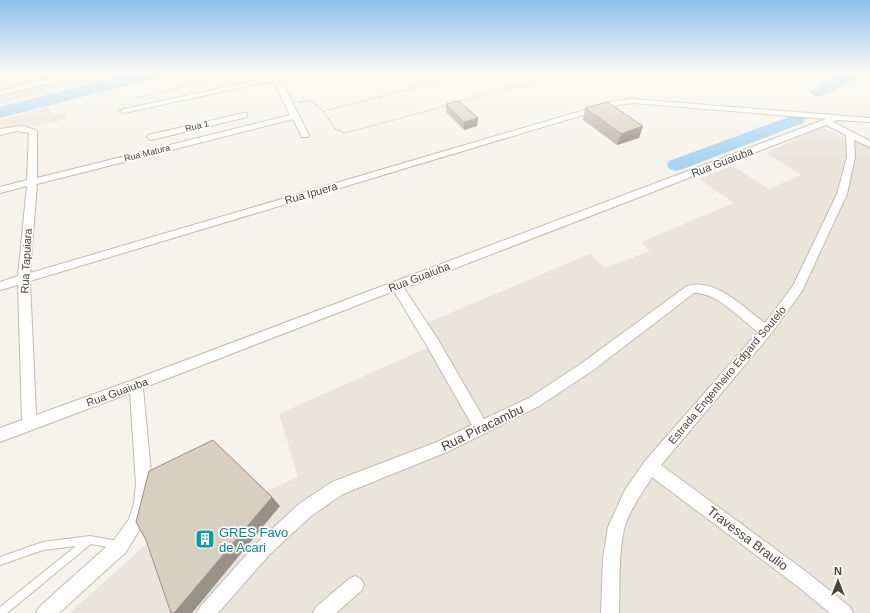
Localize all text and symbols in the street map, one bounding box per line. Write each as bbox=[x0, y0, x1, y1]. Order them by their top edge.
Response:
street label: Rua 1 bbox=[184, 118, 210, 134]
street label: Rua Matura bbox=[123, 142, 171, 164]
street label: Rua Guaiuba bbox=[690, 144, 755, 179]
street label: Rua Ipuera bbox=[283, 179, 340, 206]
street label: Rua Tapuiara bbox=[18, 227, 34, 294]
street label: Rua Guaiuba bbox=[387, 259, 452, 294]
street label: Estrada Engenheiro Edgard Soutelo bbox=[666, 304, 788, 446]
street label: Rua Guaiuba bbox=[84, 375, 150, 409]
street label: Rua Piracambu bbox=[439, 401, 526, 454]
street label: Travessa Braulio bbox=[704, 503, 791, 574]
place label: GRES Favo de Acari bbox=[219, 525, 288, 555]
building icon: GRES Favo de Acari bbox=[194, 528, 216, 550]
north arrow bbox=[818, 561, 858, 601]
text: N bbox=[834, 565, 842, 577]

